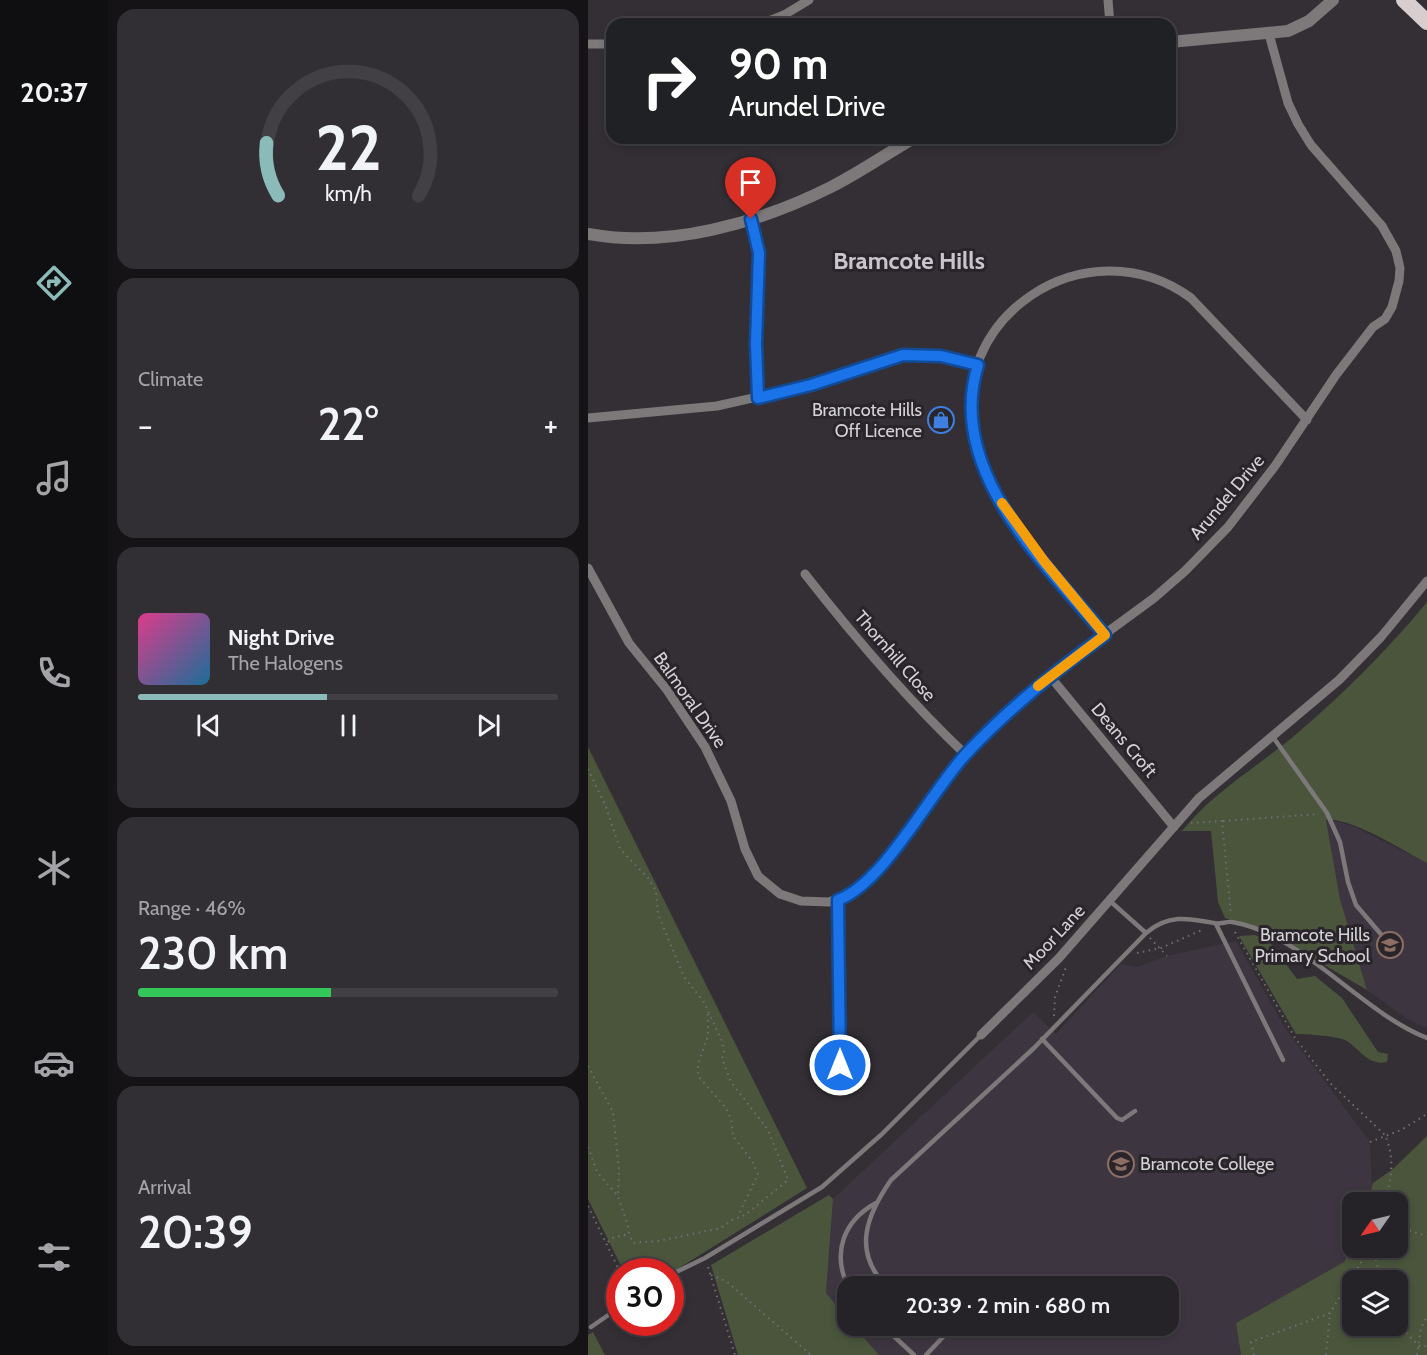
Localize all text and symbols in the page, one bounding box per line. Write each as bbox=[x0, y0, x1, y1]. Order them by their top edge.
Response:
text: 90 m bbox=[729, 38, 828, 90]
icon: right bbox=[630, 42, 708, 120]
text: 20:37 bbox=[20, 76, 88, 109]
text: Arundel Drive bbox=[729, 90, 885, 123]
text: 22 bbox=[315, 110, 381, 186]
pin bbox=[725, 157, 776, 219]
icon: arrive bbox=[734, 166, 767, 199]
text: km/h bbox=[325, 180, 371, 206]
district label: Bramcote Hills bbox=[833, 246, 985, 275]
icon: directions bbox=[33, 262, 75, 304]
text: Climate bbox=[138, 367, 203, 391]
text: 22° bbox=[318, 397, 378, 451]
place label: Bramcote Hills Off Licence bbox=[812, 399, 922, 442]
text: − bbox=[138, 405, 153, 445]
text: + bbox=[543, 405, 558, 445]
shop icon: Bramcote Hills Off Licence bbox=[926, 405, 956, 435]
street label: Arundel Drive bbox=[1185, 450, 1269, 544]
icon: music bbox=[33, 457, 75, 499]
street label: Thornhill Close bbox=[850, 606, 940, 706]
text: Night Drive bbox=[228, 624, 334, 651]
street label: Balmoral Drive bbox=[649, 648, 731, 752]
text: The Halogens bbox=[228, 651, 343, 675]
icon: phone bbox=[33, 652, 75, 694]
street label: Deans Croft bbox=[1086, 698, 1162, 782]
icon: previous bbox=[192, 709, 225, 742]
icon: pause bbox=[332, 709, 365, 742]
icon: next bbox=[472, 709, 505, 742]
icon: climate bbox=[33, 847, 75, 889]
text: Range · 46% bbox=[138, 896, 246, 920]
street label: Moor Lane bbox=[1018, 900, 1090, 974]
place label: Bramcote Hills Primary School bbox=[1255, 924, 1371, 967]
text: 230 km bbox=[138, 926, 288, 980]
school or university icon: Bramcote Hills Primary School bbox=[1375, 930, 1405, 960]
position arrow bbox=[808, 1033, 872, 1097]
icon: car bbox=[33, 1042, 75, 1084]
school or university icon: Bramcote College bbox=[1106, 1149, 1136, 1179]
place label: Bramcote College bbox=[1140, 1153, 1274, 1175]
text: Arrival bbox=[138, 1175, 191, 1199]
north arrow bbox=[1342, 1192, 1408, 1258]
map controls bbox=[1342, 1192, 1408, 1336]
text: 20:39 bbox=[138, 1205, 253, 1259]
icon: filters bbox=[33, 1236, 75, 1278]
speed limit sign: 30 bbox=[606, 1258, 684, 1336]
button: layers bbox=[1342, 1270, 1408, 1336]
text: 20:39 · 2 min · 680 m bbox=[906, 1292, 1110, 1319]

